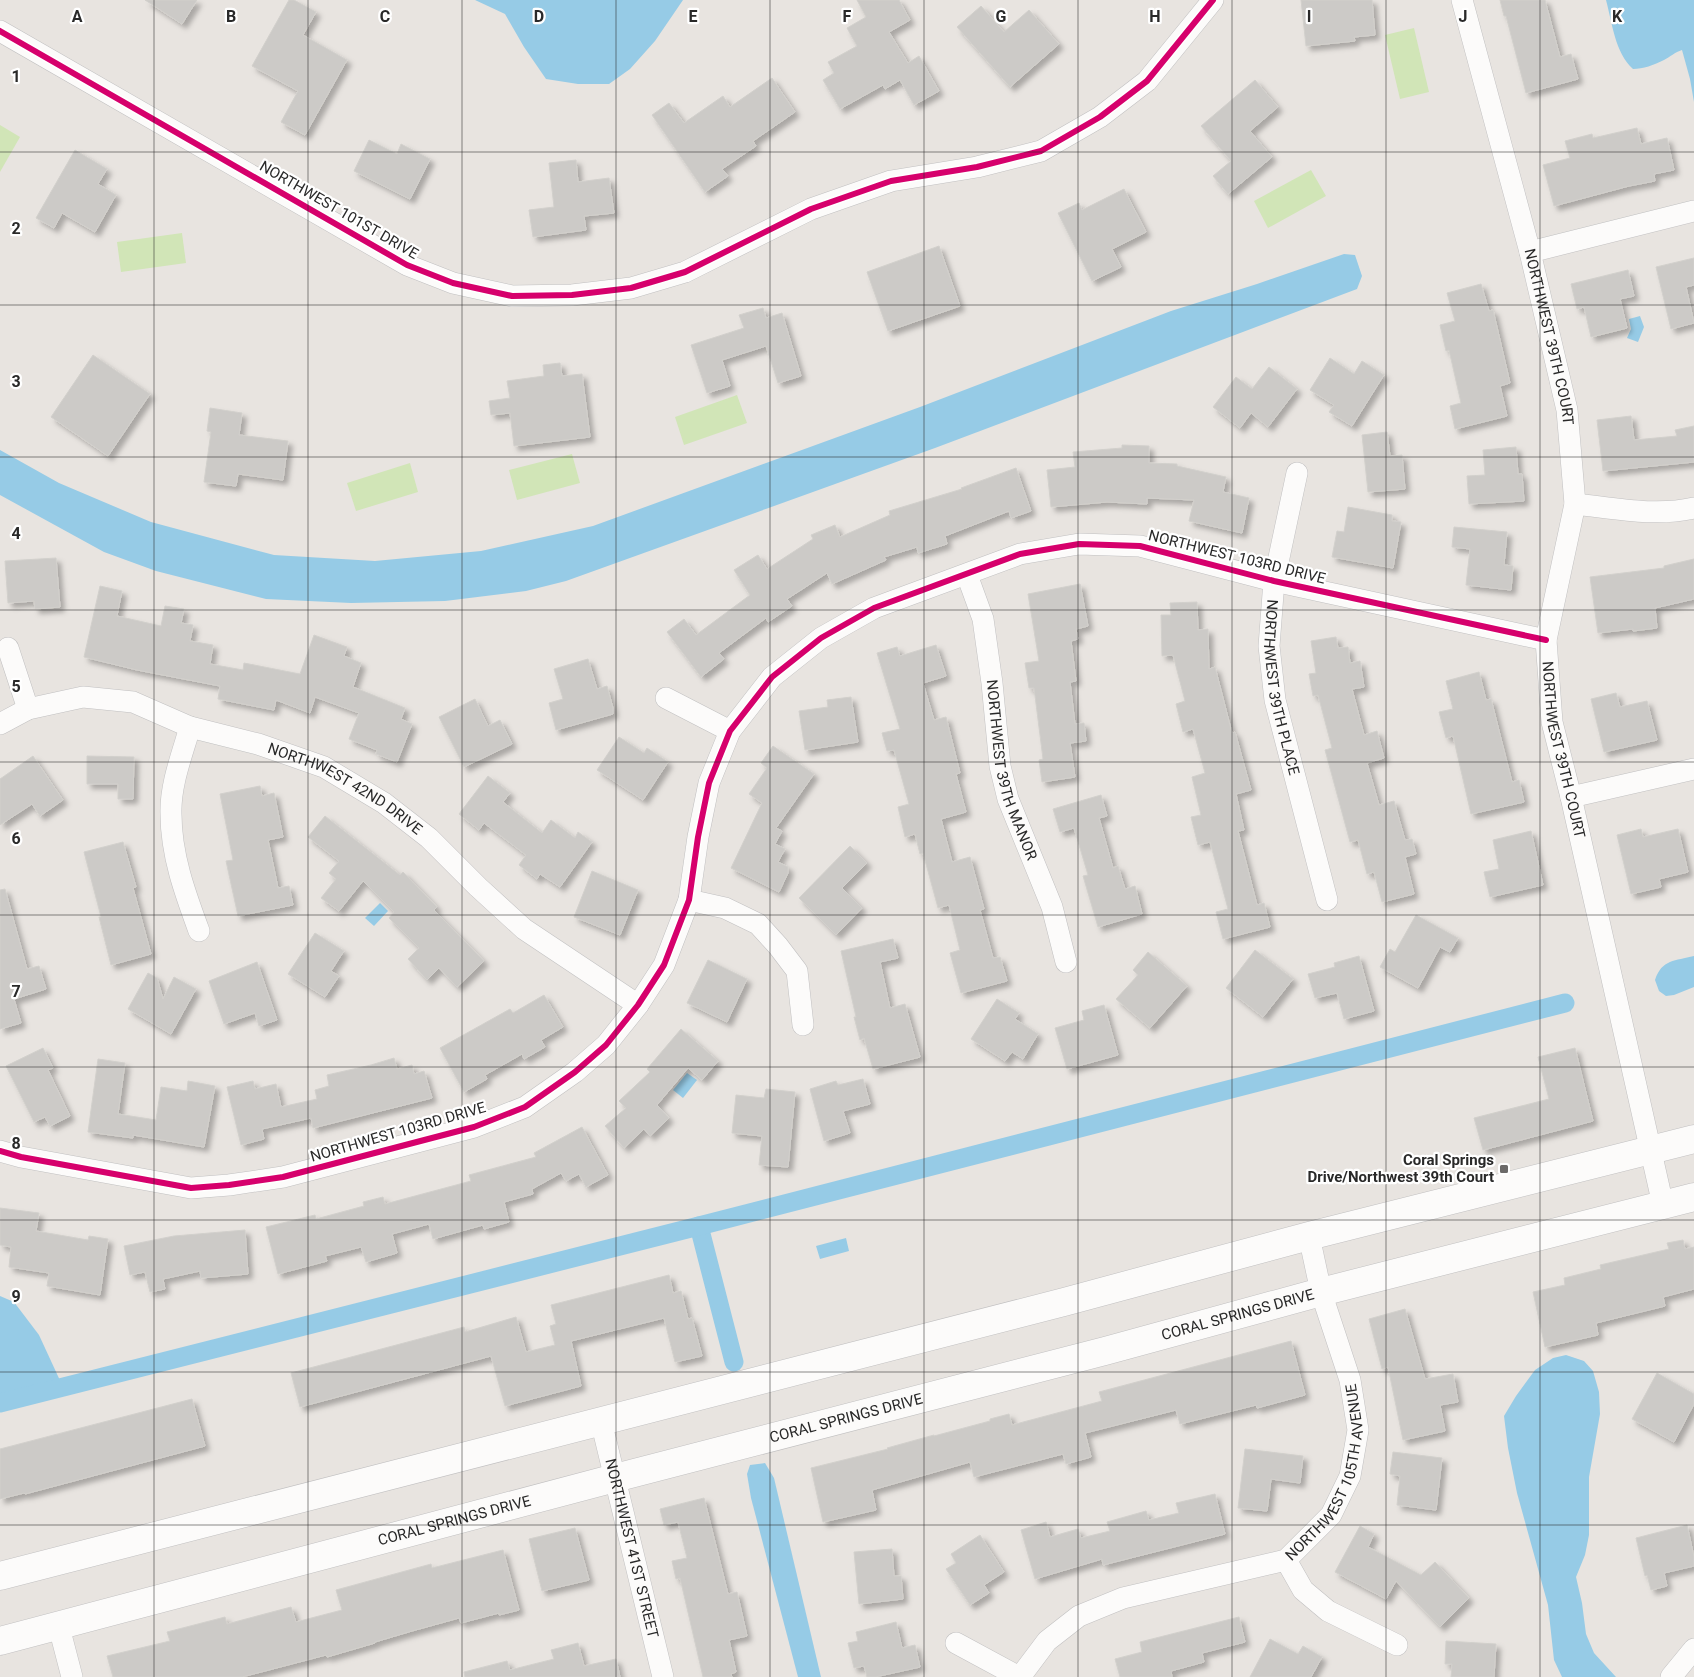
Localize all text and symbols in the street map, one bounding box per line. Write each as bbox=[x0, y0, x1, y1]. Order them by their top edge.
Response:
text: A bbox=[72, 7, 83, 26]
text: B bbox=[226, 7, 236, 26]
text: C bbox=[380, 7, 390, 26]
text: D bbox=[534, 7, 544, 26]
text: E bbox=[689, 7, 698, 26]
text: F bbox=[843, 7, 852, 26]
text: G bbox=[996, 7, 1007, 26]
text: H bbox=[1149, 7, 1161, 26]
text: I bbox=[1307, 7, 1311, 26]
text: J bbox=[1459, 7, 1467, 26]
text: K bbox=[1612, 7, 1623, 26]
text: 1 bbox=[11, 67, 21, 86]
street label: NORTHWEST 101ST DRIVE bbox=[256, 157, 422, 263]
text: 2 bbox=[11, 219, 21, 238]
street label: NORTHWEST 39TH COURT bbox=[1521, 247, 1577, 426]
text: 3 bbox=[11, 372, 21, 391]
text: 4 bbox=[11, 524, 21, 543]
street label: NORTHWEST 103RD DRIVE bbox=[1147, 526, 1328, 588]
street label: NORTHWEST 39TH PLACE bbox=[1260, 599, 1303, 778]
street label: NORTHWEST 39TH COURT bbox=[1539, 660, 1589, 840]
text: 5 bbox=[11, 677, 21, 696]
street label: NORTHWEST 39TH MANOR bbox=[983, 679, 1041, 863]
street label: NORTHWEST 42ND DRIVE bbox=[265, 739, 426, 839]
text: 6 bbox=[11, 829, 21, 848]
text: 7 bbox=[11, 982, 21, 1001]
street label: NORTHWEST 103RD DRIVE bbox=[308, 1098, 488, 1166]
text: 8 bbox=[11, 1134, 21, 1153]
place label: Coral Springs Drive/Northwest 39th Court bbox=[1308, 1151, 1494, 1186]
marker: Coral Springs Drive/Northwest 39th Court bbox=[1498, 1163, 1510, 1175]
street label: CORAL SPRINGS DRIVE bbox=[1159, 1285, 1317, 1344]
text: 9 bbox=[11, 1287, 21, 1306]
street label: NORTHWEST 105TH AVENUE bbox=[1282, 1382, 1367, 1564]
street label: CORAL SPRINGS DRIVE bbox=[768, 1390, 925, 1447]
street label: NORTHWEST 41ST STREET bbox=[601, 1457, 662, 1640]
street label: CORAL SPRINGS DRIVE bbox=[376, 1492, 533, 1549]

